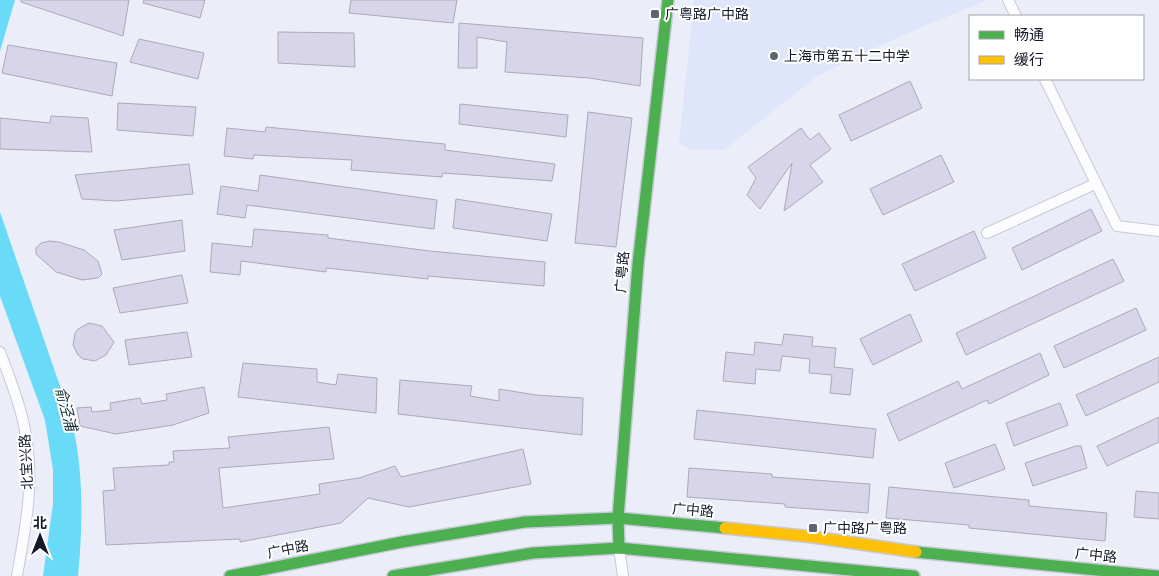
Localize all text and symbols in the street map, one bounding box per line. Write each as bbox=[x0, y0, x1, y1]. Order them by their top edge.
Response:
place label: 广粤路广中路 bbox=[665, 5, 749, 23]
marker: 广粤路广中路 bbox=[649, 8, 661, 20]
legend bbox=[969, 15, 1144, 80]
text: 畅通 bbox=[1014, 26, 1044, 44]
place label: 上海市第五十二中学 bbox=[784, 47, 910, 65]
marker: 上海市第五十二中学 bbox=[768, 50, 780, 62]
text: 缓行 bbox=[1014, 51, 1044, 69]
street label: 广粤路 bbox=[611, 250, 633, 294]
water label: 俞泾浦 bbox=[51, 385, 81, 435]
street label: 北宝兴路 bbox=[16, 434, 36, 490]
street label: 广中路 bbox=[671, 499, 715, 521]
north arrow bbox=[15, 511, 65, 561]
text: 北 bbox=[33, 514, 47, 532]
place label: 广中路广粤路 bbox=[823, 519, 907, 537]
marker: 广中路广粤路 bbox=[807, 522, 819, 534]
street label: 广中路 bbox=[266, 536, 310, 562]
street label: 广中路 bbox=[1074, 544, 1118, 566]

